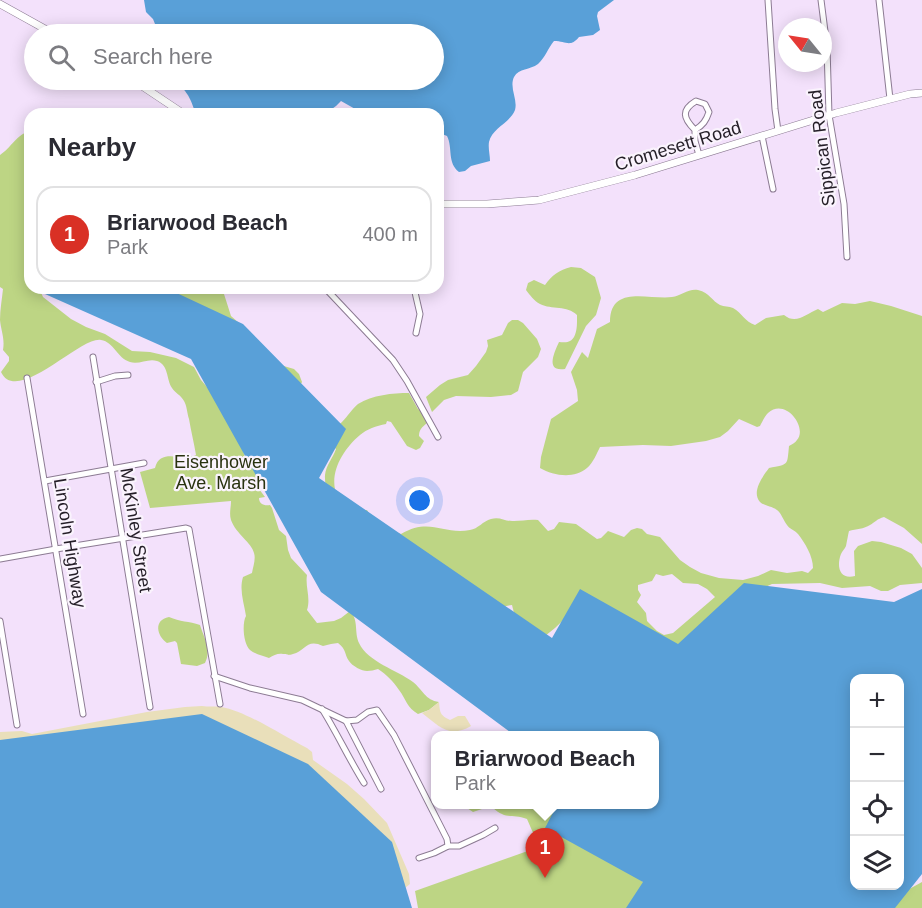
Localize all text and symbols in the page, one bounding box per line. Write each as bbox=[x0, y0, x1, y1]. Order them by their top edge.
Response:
north arrow bbox=[778, 18, 832, 72]
search box bbox=[24, 24, 444, 90]
icon: search bbox=[45, 41, 78, 74]
text: Search here bbox=[93, 44, 213, 69]
street label: Sippican Road bbox=[805, 89, 839, 207]
street label: Cromesett Road bbox=[612, 117, 744, 175]
text: Nearby bbox=[48, 132, 136, 162]
text: Briarwood Beach bbox=[107, 210, 288, 235]
text: 1 bbox=[64, 223, 75, 245]
text: 400 m bbox=[362, 223, 418, 245]
text: Park bbox=[107, 236, 148, 258]
park label: Eisenhower Ave. Marsh bbox=[174, 452, 268, 493]
street label: McKinley Street bbox=[116, 466, 156, 594]
street label: Lincoln Highway bbox=[50, 477, 90, 609]
your location bbox=[405, 486, 434, 515]
map controls bbox=[850, 674, 904, 890]
button: + bbox=[850, 674, 904, 728]
button: − bbox=[850, 728, 904, 782]
popup bbox=[431, 731, 659, 809]
text: Briarwood Beach bbox=[455, 746, 635, 771]
text: Park bbox=[455, 772, 496, 794]
button: locate bbox=[850, 782, 904, 836]
pin: 1 bbox=[526, 828, 564, 878]
button: layers bbox=[850, 836, 904, 890]

